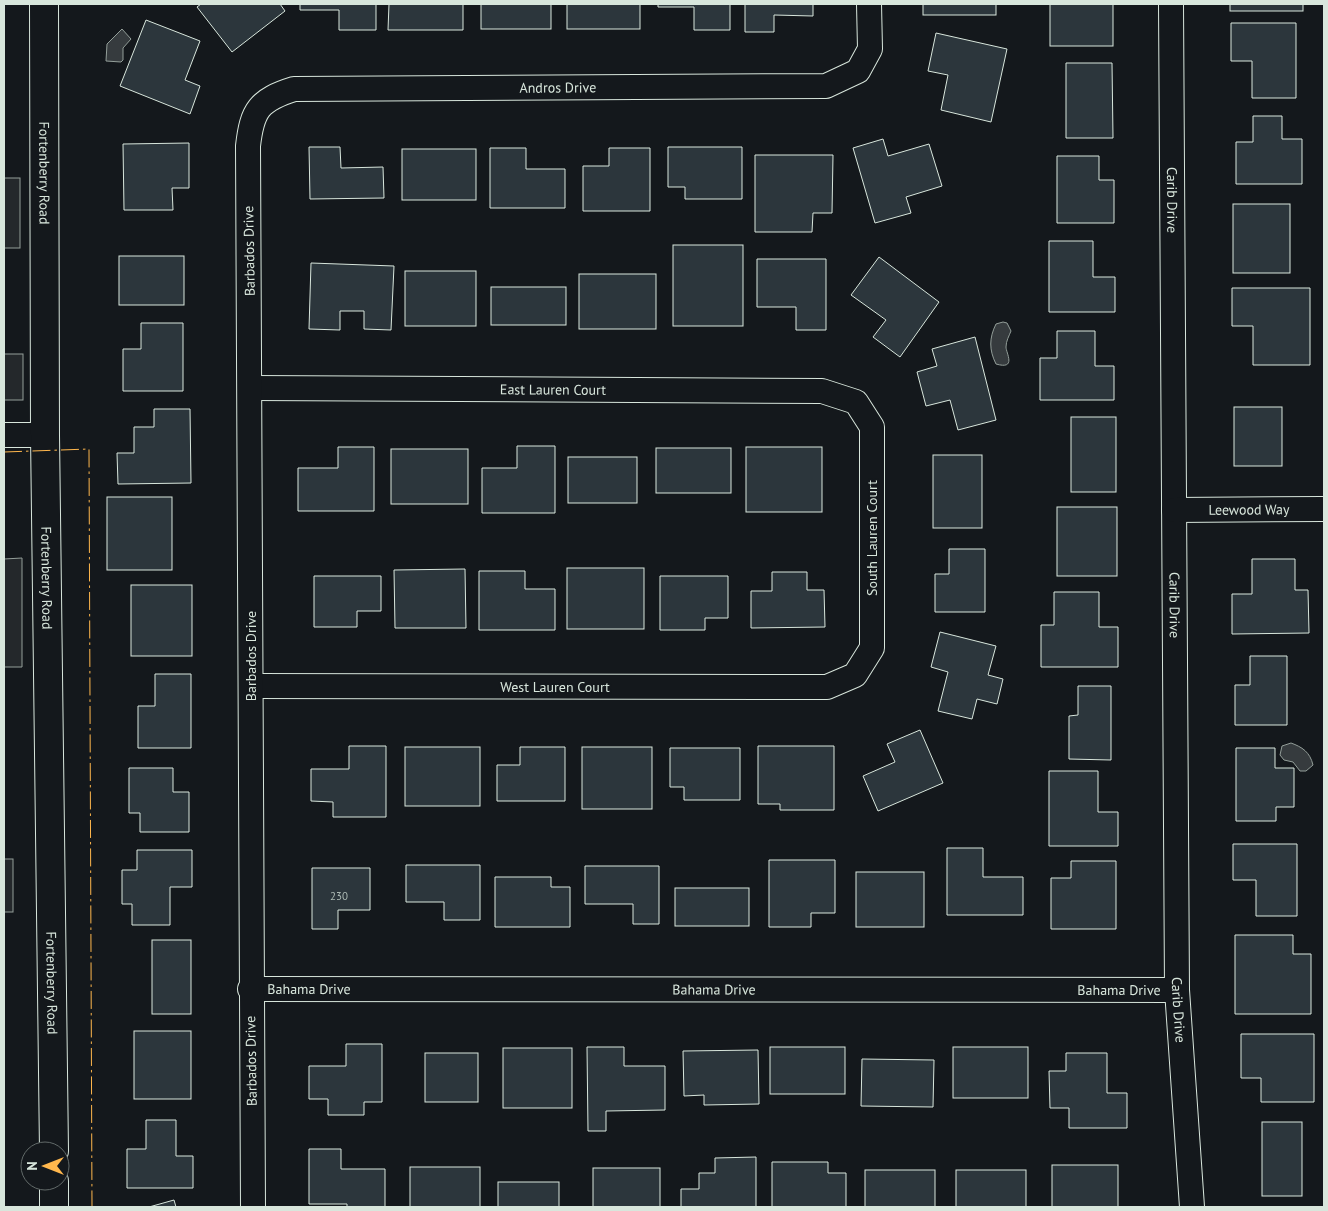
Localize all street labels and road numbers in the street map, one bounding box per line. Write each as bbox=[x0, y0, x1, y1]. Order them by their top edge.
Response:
street label: Andros Drive bbox=[519, 78, 596, 97]
street label: Fortenberry Road bbox=[35, 121, 54, 225]
street label: Carib Drive bbox=[1163, 167, 1181, 233]
street label: Barbados Drive bbox=[239, 206, 259, 296]
street label: East Lauren Court bbox=[500, 380, 606, 399]
street label: South Lauren Court bbox=[863, 480, 881, 596]
street label: Leewood Way bbox=[1208, 500, 1290, 519]
street label: Fortenberry Road bbox=[37, 526, 56, 630]
street label: Carib Drive bbox=[1165, 572, 1184, 638]
street label: Barbados Drive bbox=[242, 611, 260, 701]
street label: West Lauren Court bbox=[500, 678, 610, 696]
street label: Fortenberry Road bbox=[42, 931, 62, 1035]
street label: Carib Drive bbox=[1168, 977, 1190, 1043]
street label: Bahama Drive bbox=[267, 980, 351, 998]
street label: Bahama Drive bbox=[672, 980, 756, 999]
street label: Bahama Drive bbox=[1077, 981, 1161, 999]
street label: Barbados Drive bbox=[241, 1016, 261, 1106]

